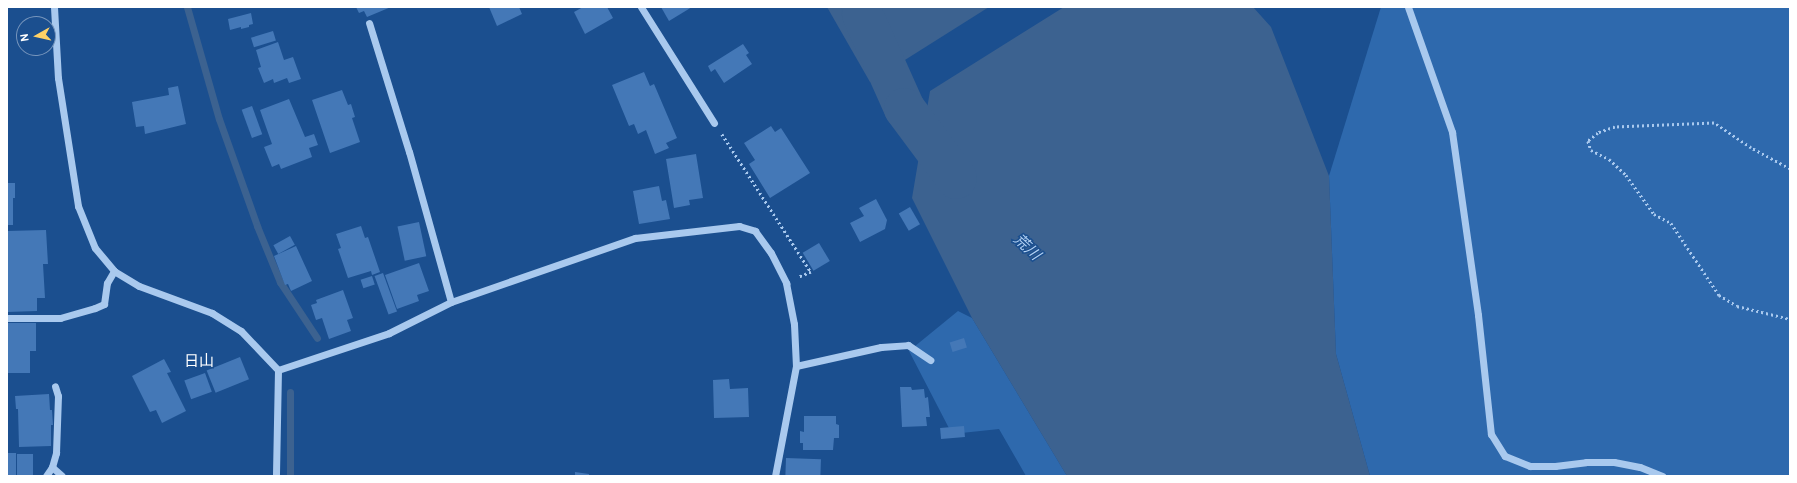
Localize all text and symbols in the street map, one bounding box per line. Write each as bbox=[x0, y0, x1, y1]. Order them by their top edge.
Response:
north arrow bbox=[16, 16, 56, 56]
text: N bbox=[18, 33, 33, 42]
water label: 荒川 bbox=[1009, 231, 1043, 265]
district label: 日山 bbox=[184, 354, 214, 372]

